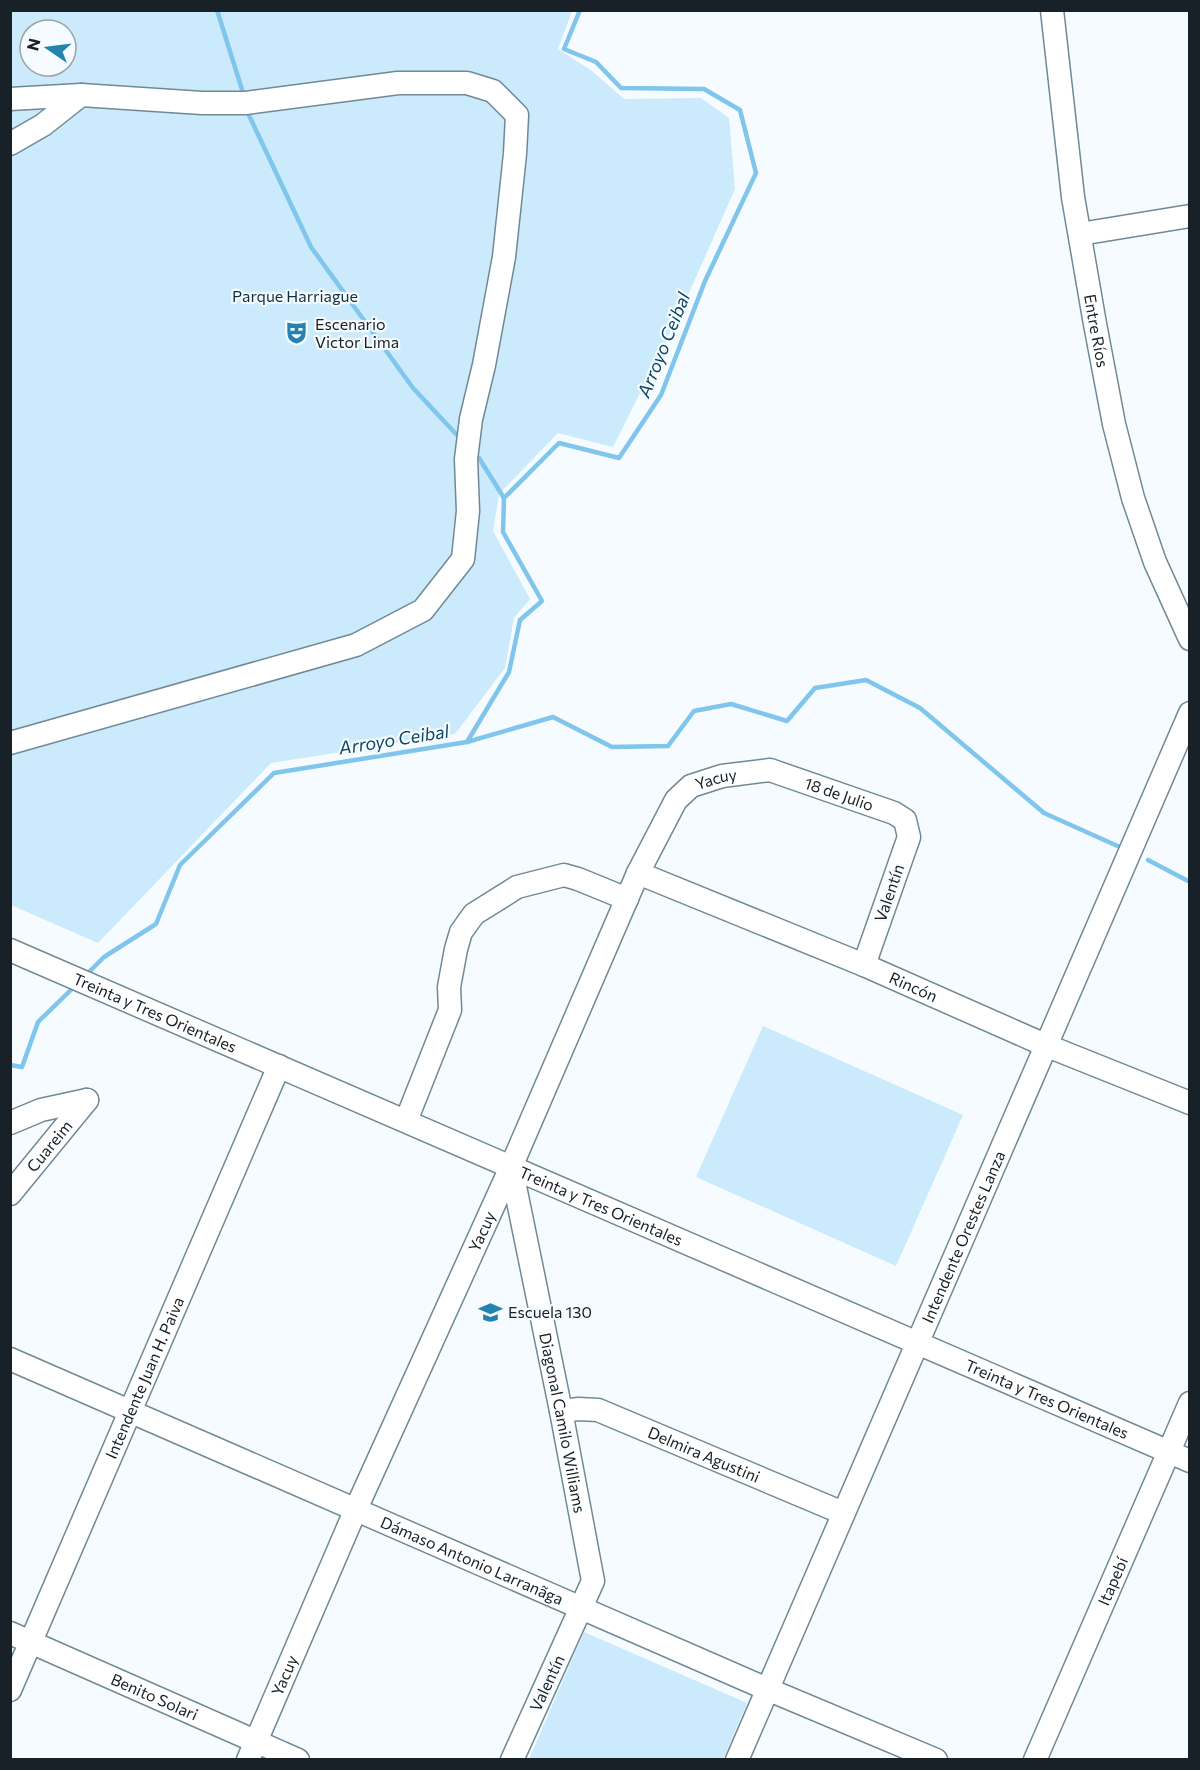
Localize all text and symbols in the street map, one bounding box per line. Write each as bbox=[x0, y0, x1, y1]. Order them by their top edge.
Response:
north arrow bbox=[18, 18, 78, 78]
text: N bbox=[22, 36, 44, 52]
park label: Parque Harriague bbox=[232, 286, 358, 305]
water label: Arroyo Ceibal bbox=[632, 289, 694, 401]
street label: Entre Ríos bbox=[1081, 292, 1113, 369]
place label: Escenario Victor Lima bbox=[315, 314, 399, 351]
theatre icon: Escenario Victor Lima bbox=[284, 320, 310, 346]
water label: Arroyo Ceibal bbox=[336, 719, 451, 759]
street label: Yacuy bbox=[693, 764, 738, 793]
street label: 18 de Julio bbox=[802, 773, 876, 814]
street label: Valentín bbox=[870, 861, 907, 924]
street label: Rincón bbox=[887, 967, 941, 1005]
street label: Treinta y Tres Orientales bbox=[71, 969, 240, 1056]
street label: Cuareim bbox=[22, 1116, 76, 1175]
street label: Intendente Orestes Lanza bbox=[917, 1148, 1008, 1326]
street label: Treinta y Tres Orientales bbox=[517, 1162, 686, 1249]
street label: Yacuy bbox=[464, 1208, 499, 1254]
street label: Intendente Juan H. Paiva bbox=[101, 1294, 187, 1462]
school or university icon: Escuela 130 bbox=[477, 1299, 503, 1325]
place label: Escuela 130 bbox=[508, 1302, 592, 1321]
street label: Diagonal Camilo Williams bbox=[536, 1331, 590, 1515]
street label: Treinta y Tres Orientales bbox=[963, 1355, 1132, 1442]
street label: Delmira Agustini bbox=[645, 1422, 763, 1486]
street label: Dámaso Antonio Larranãga bbox=[378, 1512, 567, 1608]
street label: Itapebí bbox=[1093, 1553, 1131, 1608]
street label: Yacuy bbox=[267, 1652, 301, 1699]
street label: Valentín bbox=[525, 1652, 568, 1714]
street label: Benito Solari bbox=[108, 1669, 201, 1724]

